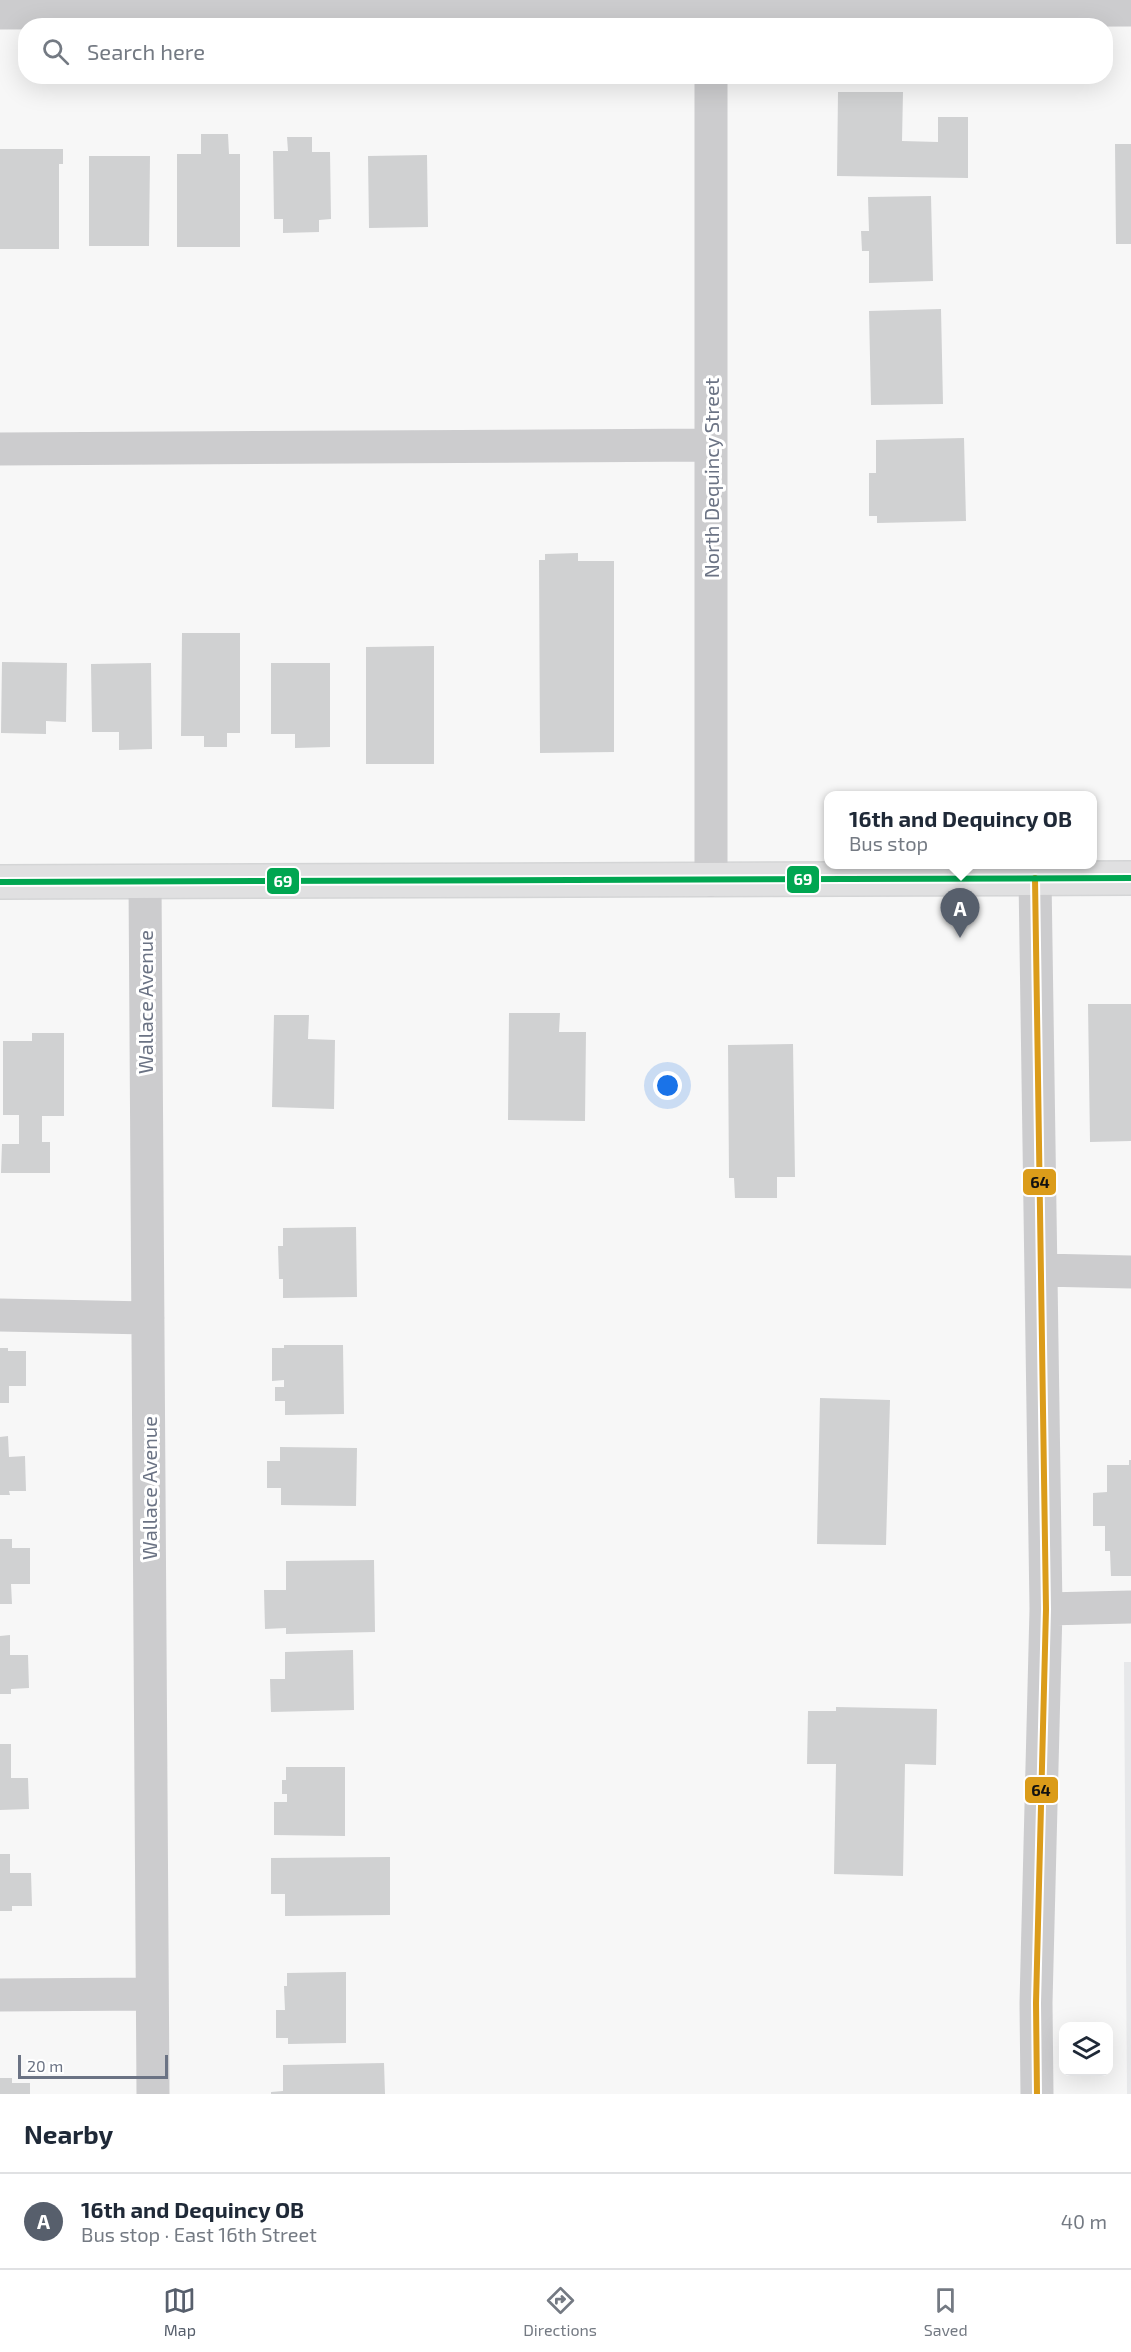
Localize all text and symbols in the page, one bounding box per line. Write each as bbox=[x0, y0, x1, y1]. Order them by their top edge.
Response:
search box bbox=[18, 18, 1113, 84]
icon: search bbox=[39, 35, 72, 68]
text: Search here bbox=[87, 38, 205, 64]
street label: North Dequincy Street bbox=[699, 377, 723, 578]
popup bbox=[824, 791, 1097, 869]
text: 16th and Dequincy OB bbox=[849, 805, 1072, 831]
text: Bus stop bbox=[849, 831, 928, 855]
line badge: 69 bbox=[786, 865, 820, 894]
line badge: 69 bbox=[266, 867, 300, 895]
text: 69 bbox=[794, 869, 812, 888]
text: 69 bbox=[274, 871, 292, 890]
pin: A bbox=[940, 888, 980, 938]
street label: Wallace Avenue bbox=[133, 930, 157, 1074]
your location bbox=[653, 1071, 682, 1100]
line badge: 64 bbox=[1022, 1168, 1057, 1196]
text: 64 bbox=[1030, 1172, 1050, 1191]
street label: Wallace Avenue bbox=[137, 1416, 161, 1560]
line badge: 64 bbox=[1024, 1776, 1059, 1804]
text: 64 bbox=[1031, 1780, 1051, 1799]
map controls bbox=[1059, 2022, 1113, 2076]
button: layers bbox=[1059, 2022, 1113, 2076]
scale bar bbox=[18, 2052, 168, 2080]
text: 20 m bbox=[27, 2056, 63, 2075]
text: Nearby bbox=[24, 2118, 113, 2149]
text: 16th and Dequincy OB bbox=[81, 2196, 304, 2222]
text: A bbox=[37, 2209, 50, 2233]
text: 40 m bbox=[1061, 2209, 1107, 2233]
text: Bus stop · East 16th Street bbox=[81, 2222, 317, 2246]
tab: Map bbox=[163, 2284, 196, 2339]
tab: Directions bbox=[523, 2284, 597, 2339]
tab: Saved bbox=[924, 2284, 968, 2339]

